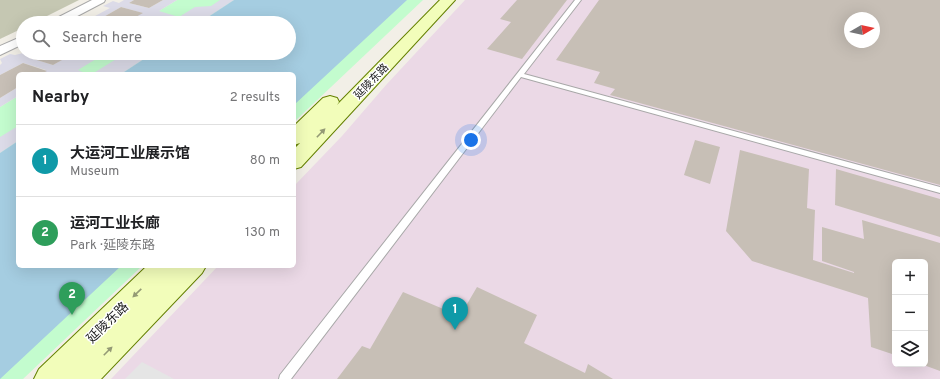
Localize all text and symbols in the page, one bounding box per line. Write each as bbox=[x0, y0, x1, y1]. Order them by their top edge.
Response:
north arrow bbox=[844, 12, 880, 48]
search box bbox=[16, 16, 296, 60]
icon: search bbox=[30, 27, 52, 49]
text: Search here bbox=[62, 29, 142, 48]
street label: 延陵东路 bbox=[351, 61, 392, 102]
text: Nearby bbox=[32, 87, 89, 109]
text: 2 results bbox=[230, 90, 280, 106]
one-way arrow bbox=[316, 128, 326, 138]
your location bbox=[461, 130, 481, 150]
text: 大运河工业展示馆 bbox=[70, 145, 190, 164]
text: 1 bbox=[42, 153, 48, 169]
text: 80 m bbox=[250, 153, 280, 169]
text: Museum bbox=[70, 164, 119, 180]
text: 运河工业长廊 bbox=[70, 215, 160, 234]
text: 2 bbox=[41, 225, 49, 241]
text: 130 m bbox=[245, 225, 280, 241]
text: Park · 延陵东路 bbox=[70, 238, 155, 254]
map controls bbox=[892, 259, 928, 367]
button: + bbox=[892, 259, 928, 295]
pin: 2 bbox=[59, 282, 85, 315]
one-way arrow bbox=[132, 288, 142, 298]
button: − bbox=[892, 295, 928, 331]
pin: 1 bbox=[442, 297, 468, 330]
street label: 延陵东路 bbox=[84, 300, 133, 347]
button: layers bbox=[892, 331, 928, 367]
one-way arrow bbox=[103, 346, 113, 356]

